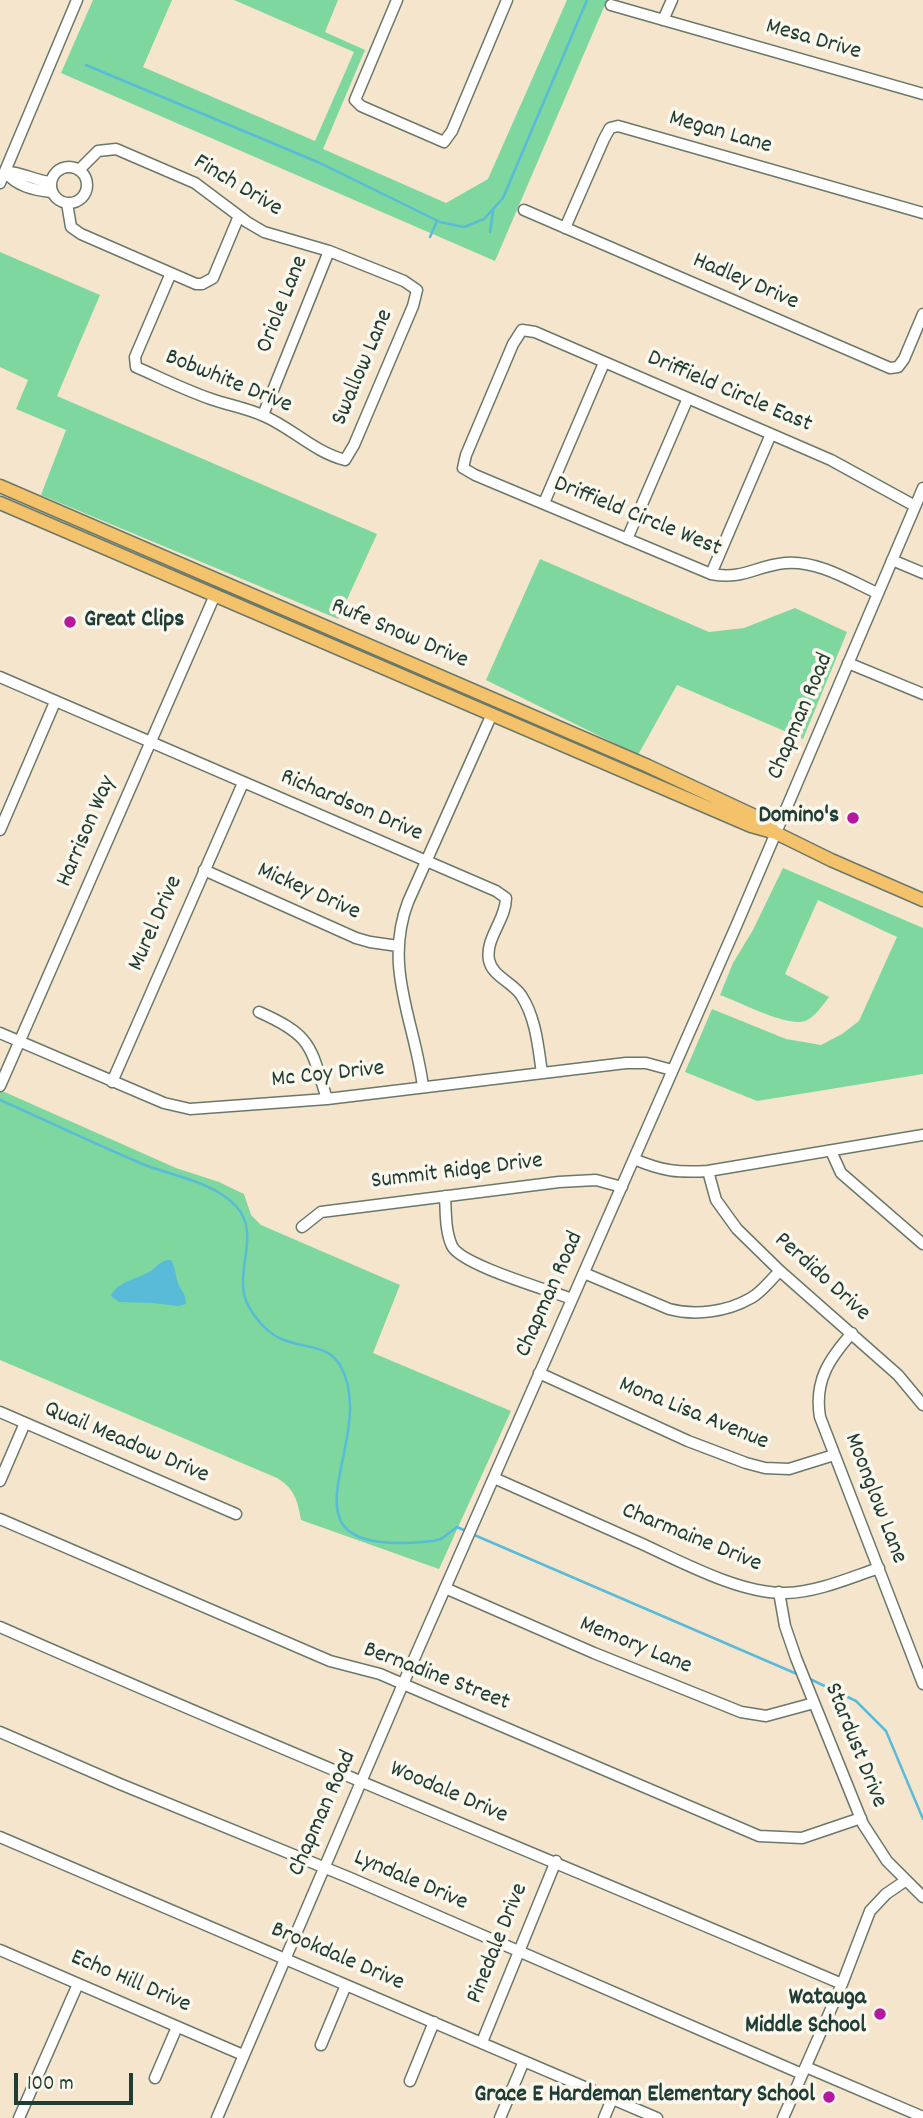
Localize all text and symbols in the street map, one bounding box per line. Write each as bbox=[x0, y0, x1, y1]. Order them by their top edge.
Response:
street label: Mesa Drive bbox=[762, 14, 864, 68]
street label: Megan Lane bbox=[665, 106, 775, 162]
street label: Finch Drive bbox=[187, 149, 287, 225]
street label: Hadley Drive bbox=[688, 248, 802, 318]
street label: Oriole Lane bbox=[251, 252, 317, 358]
street label: Swallow Lane bbox=[327, 306, 401, 430]
street label: Bobwhite Drive bbox=[160, 344, 296, 422]
street label: Driffield Circle East bbox=[642, 345, 816, 441]
street label: Driffield Circle West bbox=[549, 471, 725, 565]
street label: Rufe Snow Drive bbox=[326, 593, 472, 677]
place label: Great Clips bbox=[84, 608, 184, 636]
marker: Great Clips bbox=[62, 614, 78, 630]
street label: Chapman Road bbox=[762, 650, 842, 784]
street label: Richardson Drive bbox=[276, 764, 426, 850]
street label: Harrison Way bbox=[52, 772, 124, 892]
place label: Domino's bbox=[758, 804, 839, 832]
marker: Domino's bbox=[845, 810, 861, 826]
street label: Mickey Drive bbox=[252, 857, 364, 929]
street label: Murel Drive bbox=[123, 872, 191, 976]
street label: Mc Coy Drive bbox=[270, 1056, 386, 1096]
street label: Summit Ridge Drive bbox=[369, 1148, 545, 1198]
street label: Perdido Drive bbox=[767, 1227, 875, 1329]
street label: Chapman Road bbox=[511, 1228, 591, 1362]
street label: Mona Lisa Avenue bbox=[614, 1372, 772, 1458]
street label: Quail Meadow Drive bbox=[39, 1396, 213, 1492]
street label: Moonglow Lane bbox=[836, 1430, 912, 1568]
street label: Charmaine Drive bbox=[617, 1498, 765, 1580]
street label: Memory Lane bbox=[575, 1611, 695, 1683]
street label: Bernadine Street bbox=[359, 1637, 513, 1719]
street label: Stardust Drive bbox=[816, 1679, 892, 1813]
street label: Chapman Road bbox=[284, 1747, 364, 1881]
street label: Woodale Drive bbox=[385, 1756, 511, 1832]
street label: Lyndale Drive bbox=[349, 1845, 471, 1919]
street label: Pinedale Drive bbox=[462, 1880, 536, 2008]
street label: Brookdale Drive bbox=[266, 1917, 408, 1999]
street label: Echo Hill Drive bbox=[66, 1945, 194, 2021]
place label: Watauga Middle School bbox=[745, 1986, 866, 2042]
marker: Watauga Middle School bbox=[872, 2006, 888, 2022]
scale bar bbox=[18, 2058, 136, 2102]
text: 100 m bbox=[27, 2070, 74, 2100]
place label: Grace E Hardeman Elementary School bbox=[474, 2083, 815, 2111]
marker: Grace E Hardeman Elementary School bbox=[821, 2089, 837, 2105]

